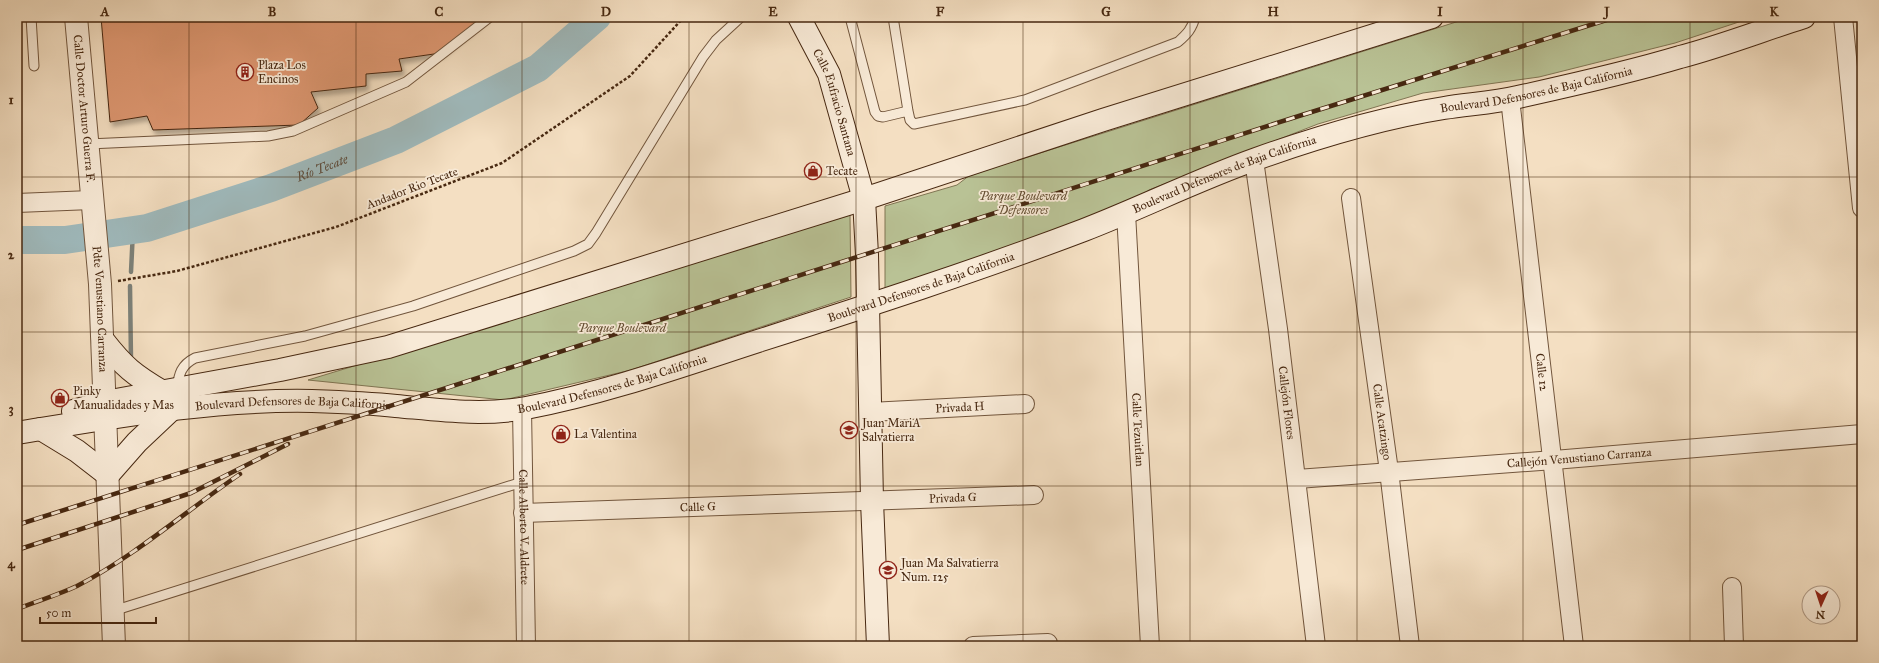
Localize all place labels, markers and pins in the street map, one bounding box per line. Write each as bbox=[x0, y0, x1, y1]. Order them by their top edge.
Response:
place label: Plaza Los Encinos bbox=[258, 58, 306, 86]
building icon: Plaza Los Encinos bbox=[235, 62, 255, 82]
shop icon: Tecate bbox=[803, 161, 823, 181]
place label: Tecate bbox=[826, 164, 858, 178]
place label: Pinky Manualidades y Mas bbox=[73, 384, 174, 412]
shop icon: Pinky Manualidades y Mas bbox=[50, 388, 70, 408]
place label: Juan MariA Salvatierra bbox=[860, 416, 921, 444]
school or university icon: Juan MariA Salvatierra bbox=[839, 420, 859, 440]
shop icon: La Valentina bbox=[551, 424, 571, 444]
place label: La Valentina bbox=[574, 427, 638, 441]
place label: Juan Ma Salvatierra Num. 125 bbox=[899, 556, 1000, 584]
school or university icon: Juan Ma Salvatierra Num. 125 bbox=[878, 560, 898, 580]

